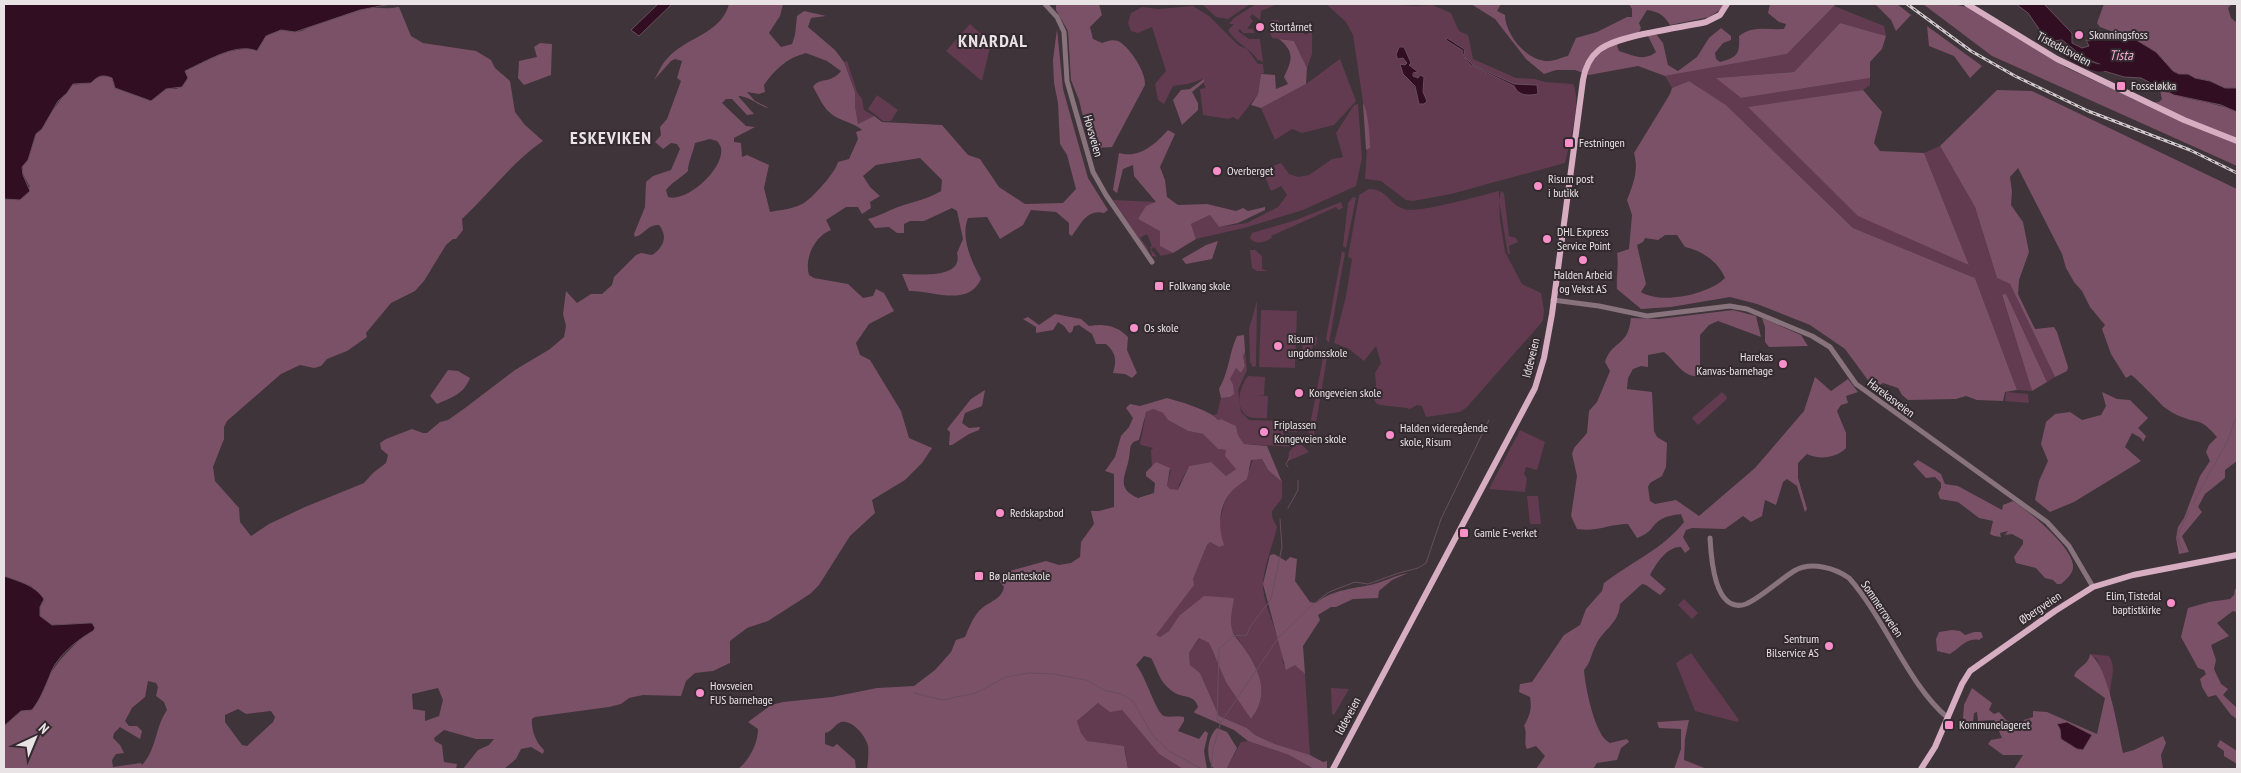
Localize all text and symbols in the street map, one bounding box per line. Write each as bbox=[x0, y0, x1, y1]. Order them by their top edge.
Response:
place label: Stortårnet bbox=[1270, 19, 1313, 34]
marker: Stortårnet bbox=[1254, 21, 1266, 33]
place label: Skonningsfoss bbox=[2089, 27, 2148, 42]
street label: Tistedalsveien bbox=[2034, 28, 2094, 69]
district label: KNARDAL bbox=[958, 29, 1028, 52]
marker: Skonningsfoss bbox=[2073, 29, 2085, 41]
water label: Tista bbox=[2109, 46, 2134, 64]
place label: Fosseløkka bbox=[2131, 78, 2177, 93]
marker: Fosseløkka bbox=[2115, 80, 2127, 92]
street label: Hovsveien bbox=[1080, 113, 1107, 158]
district label: ESKEVIKEN bbox=[570, 126, 652, 149]
place label: Festningen bbox=[1579, 135, 1625, 150]
marker: Festningen bbox=[1563, 137, 1575, 149]
place label: Overberget bbox=[1227, 163, 1274, 178]
marker: Overberget bbox=[1211, 165, 1223, 177]
place label: Risum post i butikk bbox=[1548, 171, 1594, 200]
marker: Risum post i butikk bbox=[1532, 180, 1544, 192]
place label: DHL Express Service Point bbox=[1557, 224, 1611, 253]
marker: DHL Express Service Point bbox=[1541, 233, 1553, 245]
marker: Halden Arbeid og Vekst AS bbox=[1577, 254, 1589, 266]
place label: Halden Arbeid og Vekst AS bbox=[1554, 267, 1612, 296]
place label: Folkvang skole bbox=[1169, 278, 1231, 293]
marker: Folkvang skole bbox=[1153, 280, 1165, 292]
place label: Os skole bbox=[1144, 320, 1179, 335]
marker: Os skole bbox=[1128, 322, 1140, 334]
place label: Risum ungdomsskole bbox=[1288, 331, 1347, 360]
street label: Iddeveien bbox=[1518, 336, 1543, 379]
marker: Risum ungdomsskole bbox=[1272, 340, 1284, 352]
place label: Harekas Kanvas-barnehage bbox=[1697, 349, 1773, 378]
marker: Harekas Kanvas-barnehage bbox=[1777, 358, 1789, 370]
street label: Harekasveien bbox=[1865, 375, 1918, 420]
place label: Kongeveien skole bbox=[1309, 385, 1381, 400]
marker: Kongeveien skole bbox=[1293, 387, 1305, 399]
place label: Friplassen Kongeveien skole bbox=[1274, 417, 1346, 446]
place label: Halden videregående skole, Risum bbox=[1400, 420, 1488, 449]
marker: Friplassen Kongeveien skole bbox=[1258, 426, 1270, 438]
marker: Halden videregående skole, Risum bbox=[1384, 429, 1396, 441]
place label: Redskapsbod bbox=[1010, 505, 1064, 520]
marker: Redskapsbod bbox=[994, 507, 1006, 519]
place label: Gamle E-verket bbox=[1474, 525, 1538, 540]
marker: Gamle E-verket bbox=[1458, 527, 1470, 539]
place label: Bø planteskole bbox=[989, 568, 1050, 583]
marker: Bø planteskole bbox=[973, 570, 985, 582]
street label: Sommerroveien bbox=[1858, 578, 1907, 640]
street label: Øbergveien bbox=[2016, 588, 2064, 627]
place label: Elim, Tistedal baptistkirke bbox=[2106, 588, 2161, 617]
marker: Elim, Tistedal baptistkirke bbox=[2165, 597, 2177, 609]
place label: Sentrum Bilservice AS bbox=[1766, 631, 1819, 660]
marker: Sentrum Bilservice AS bbox=[1823, 640, 1835, 652]
place label: Hovsveien FUS barnehage bbox=[710, 678, 773, 707]
marker: Hovsveien FUS barnehage bbox=[694, 687, 706, 699]
street label: Iddeveien bbox=[1331, 694, 1364, 737]
north arrow bbox=[10, 713, 60, 763]
place label: Kommunelageret bbox=[1959, 717, 2031, 732]
marker: Kommunelageret bbox=[1943, 719, 1955, 731]
text: N bbox=[35, 720, 53, 738]

